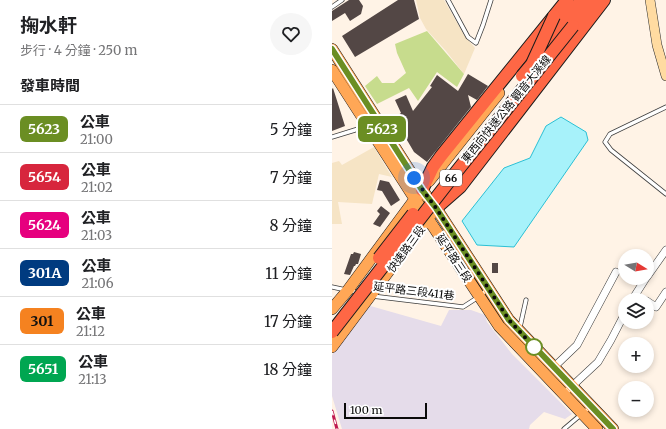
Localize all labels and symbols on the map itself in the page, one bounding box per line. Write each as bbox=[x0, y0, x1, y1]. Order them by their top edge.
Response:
street label: 東西向快速公路 觀音大溪線 bbox=[458, 52, 554, 166]
line badge: 5623 bbox=[354, 116, 410, 142]
your location bbox=[404, 168, 424, 188]
road number: 66 bbox=[440, 170, 462, 186]
street label: 快速路三段 bbox=[384, 223, 428, 275]
street label: 延平路三段 bbox=[433, 231, 475, 285]
north arrow bbox=[618, 249, 654, 285]
street label: 延平路三段411巷 bbox=[373, 279, 455, 303]
unlabelled marker bbox=[525, 338, 543, 356]
scale bar bbox=[344, 401, 427, 420]

